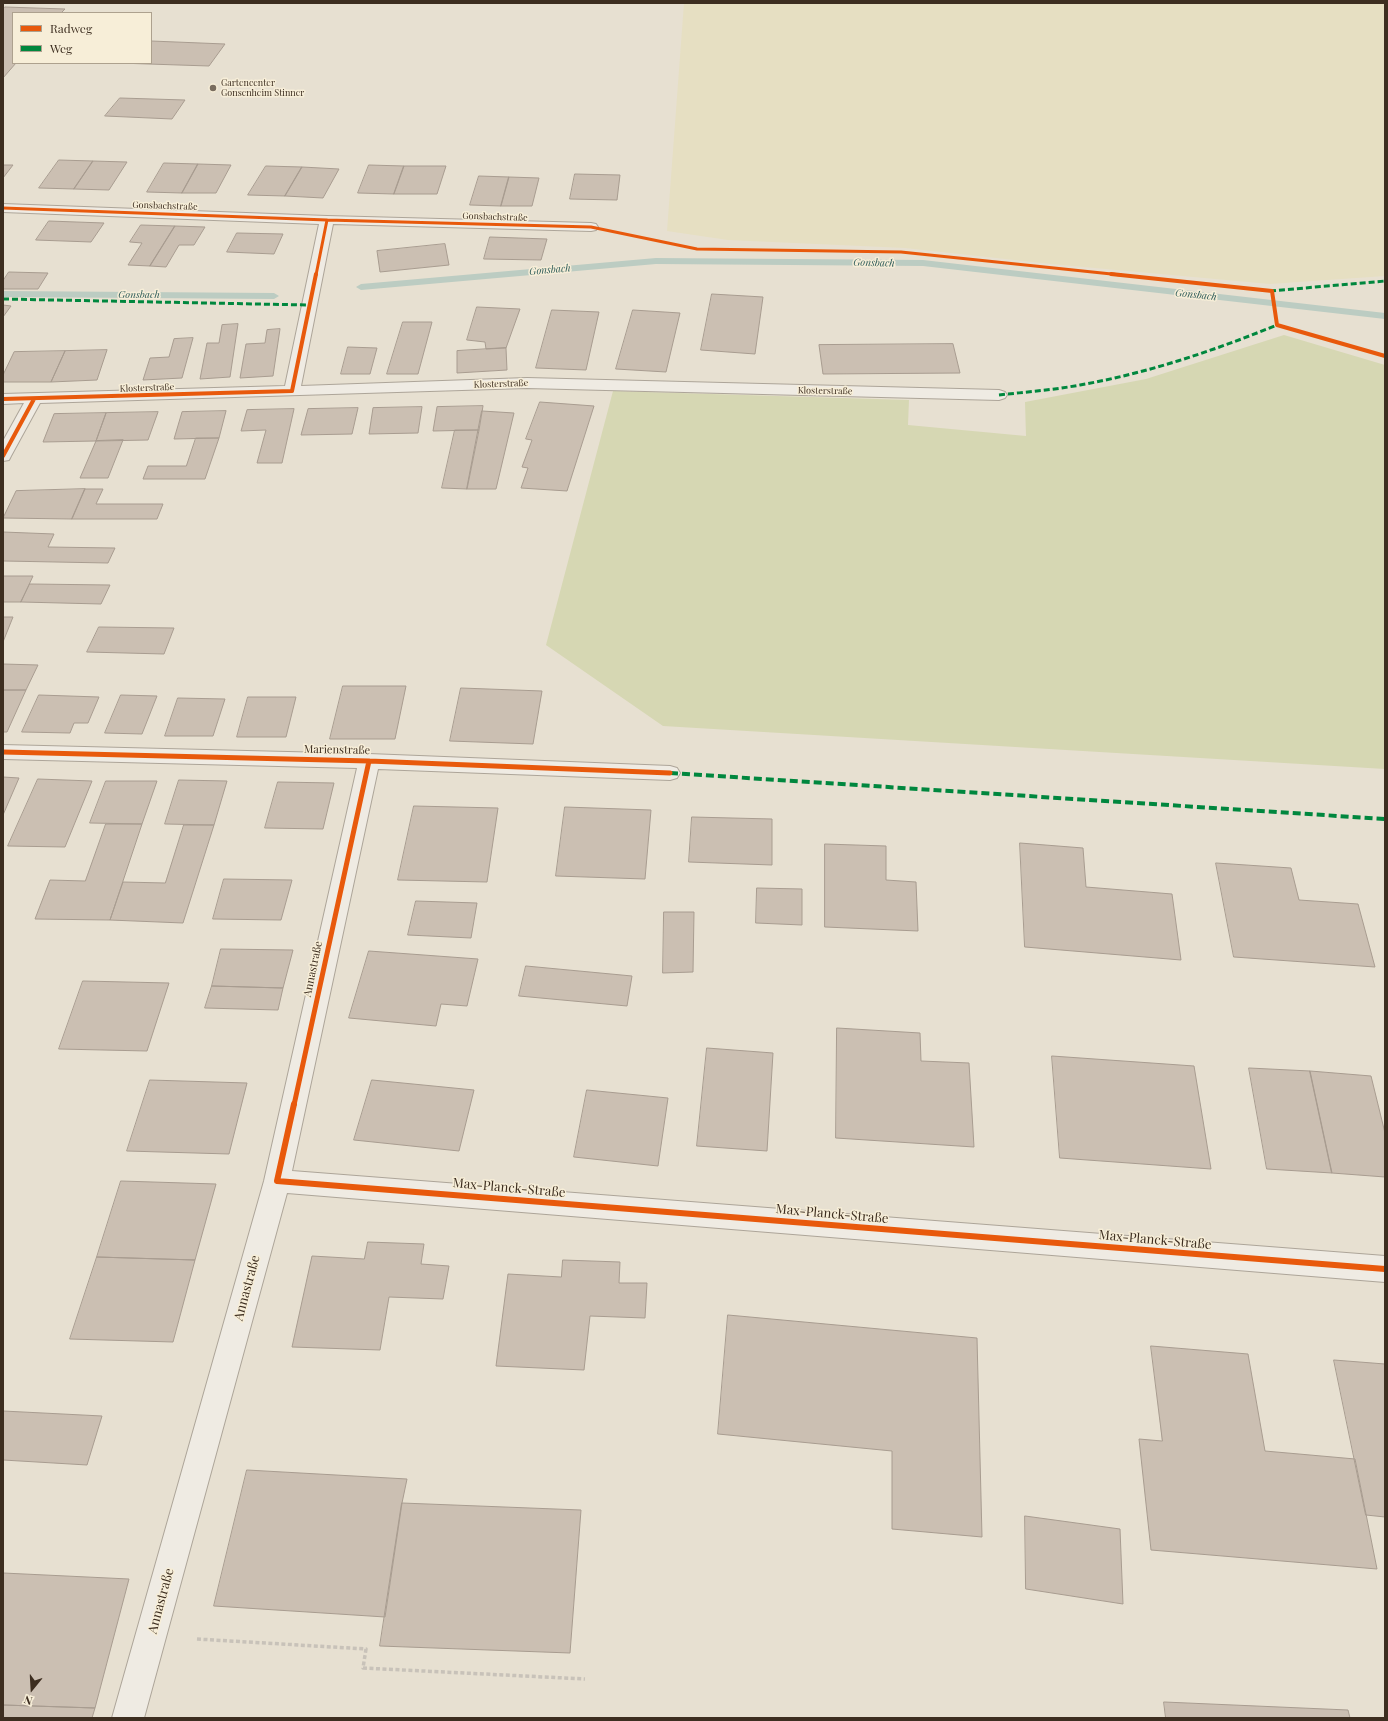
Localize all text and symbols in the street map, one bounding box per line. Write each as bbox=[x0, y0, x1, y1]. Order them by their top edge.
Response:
legend bbox=[12, 12, 152, 64]
text: Radweg bbox=[50, 20, 92, 36]
text: Weg bbox=[50, 40, 72, 56]
place label: Gartencenter Gonsenheim Stinner bbox=[221, 78, 304, 99]
marker: Gartencenter Gonsenheim Stinner bbox=[208, 83, 218, 93]
street label: Gonsbachstraße bbox=[132, 199, 198, 213]
street label: Gonsbachstraße bbox=[462, 210, 528, 224]
water label: Gonsbach bbox=[853, 257, 895, 269]
water label: Gonsbach bbox=[529, 262, 571, 278]
water label: Gonsbach bbox=[1175, 287, 1217, 303]
water label: Gonsbach bbox=[118, 289, 160, 301]
street label: Klosterstraße bbox=[474, 378, 528, 390]
street label: Klosterstraße bbox=[120, 382, 174, 394]
street label: Klosterstraße bbox=[798, 385, 852, 397]
street label: Marienstraße bbox=[304, 743, 370, 757]
street label: Annastraße bbox=[301, 940, 325, 998]
street label: Max-Planck-Straße bbox=[452, 1175, 566, 1201]
street label: Max-Planck-Straße bbox=[775, 1201, 889, 1227]
street label: Max-Planck-Straße bbox=[1098, 1227, 1212, 1253]
street label: Annastraße bbox=[231, 1254, 263, 1322]
street label: Annastraße bbox=[145, 1567, 177, 1635]
north arrow bbox=[12, 1669, 52, 1709]
text: N bbox=[22, 1693, 34, 1709]

